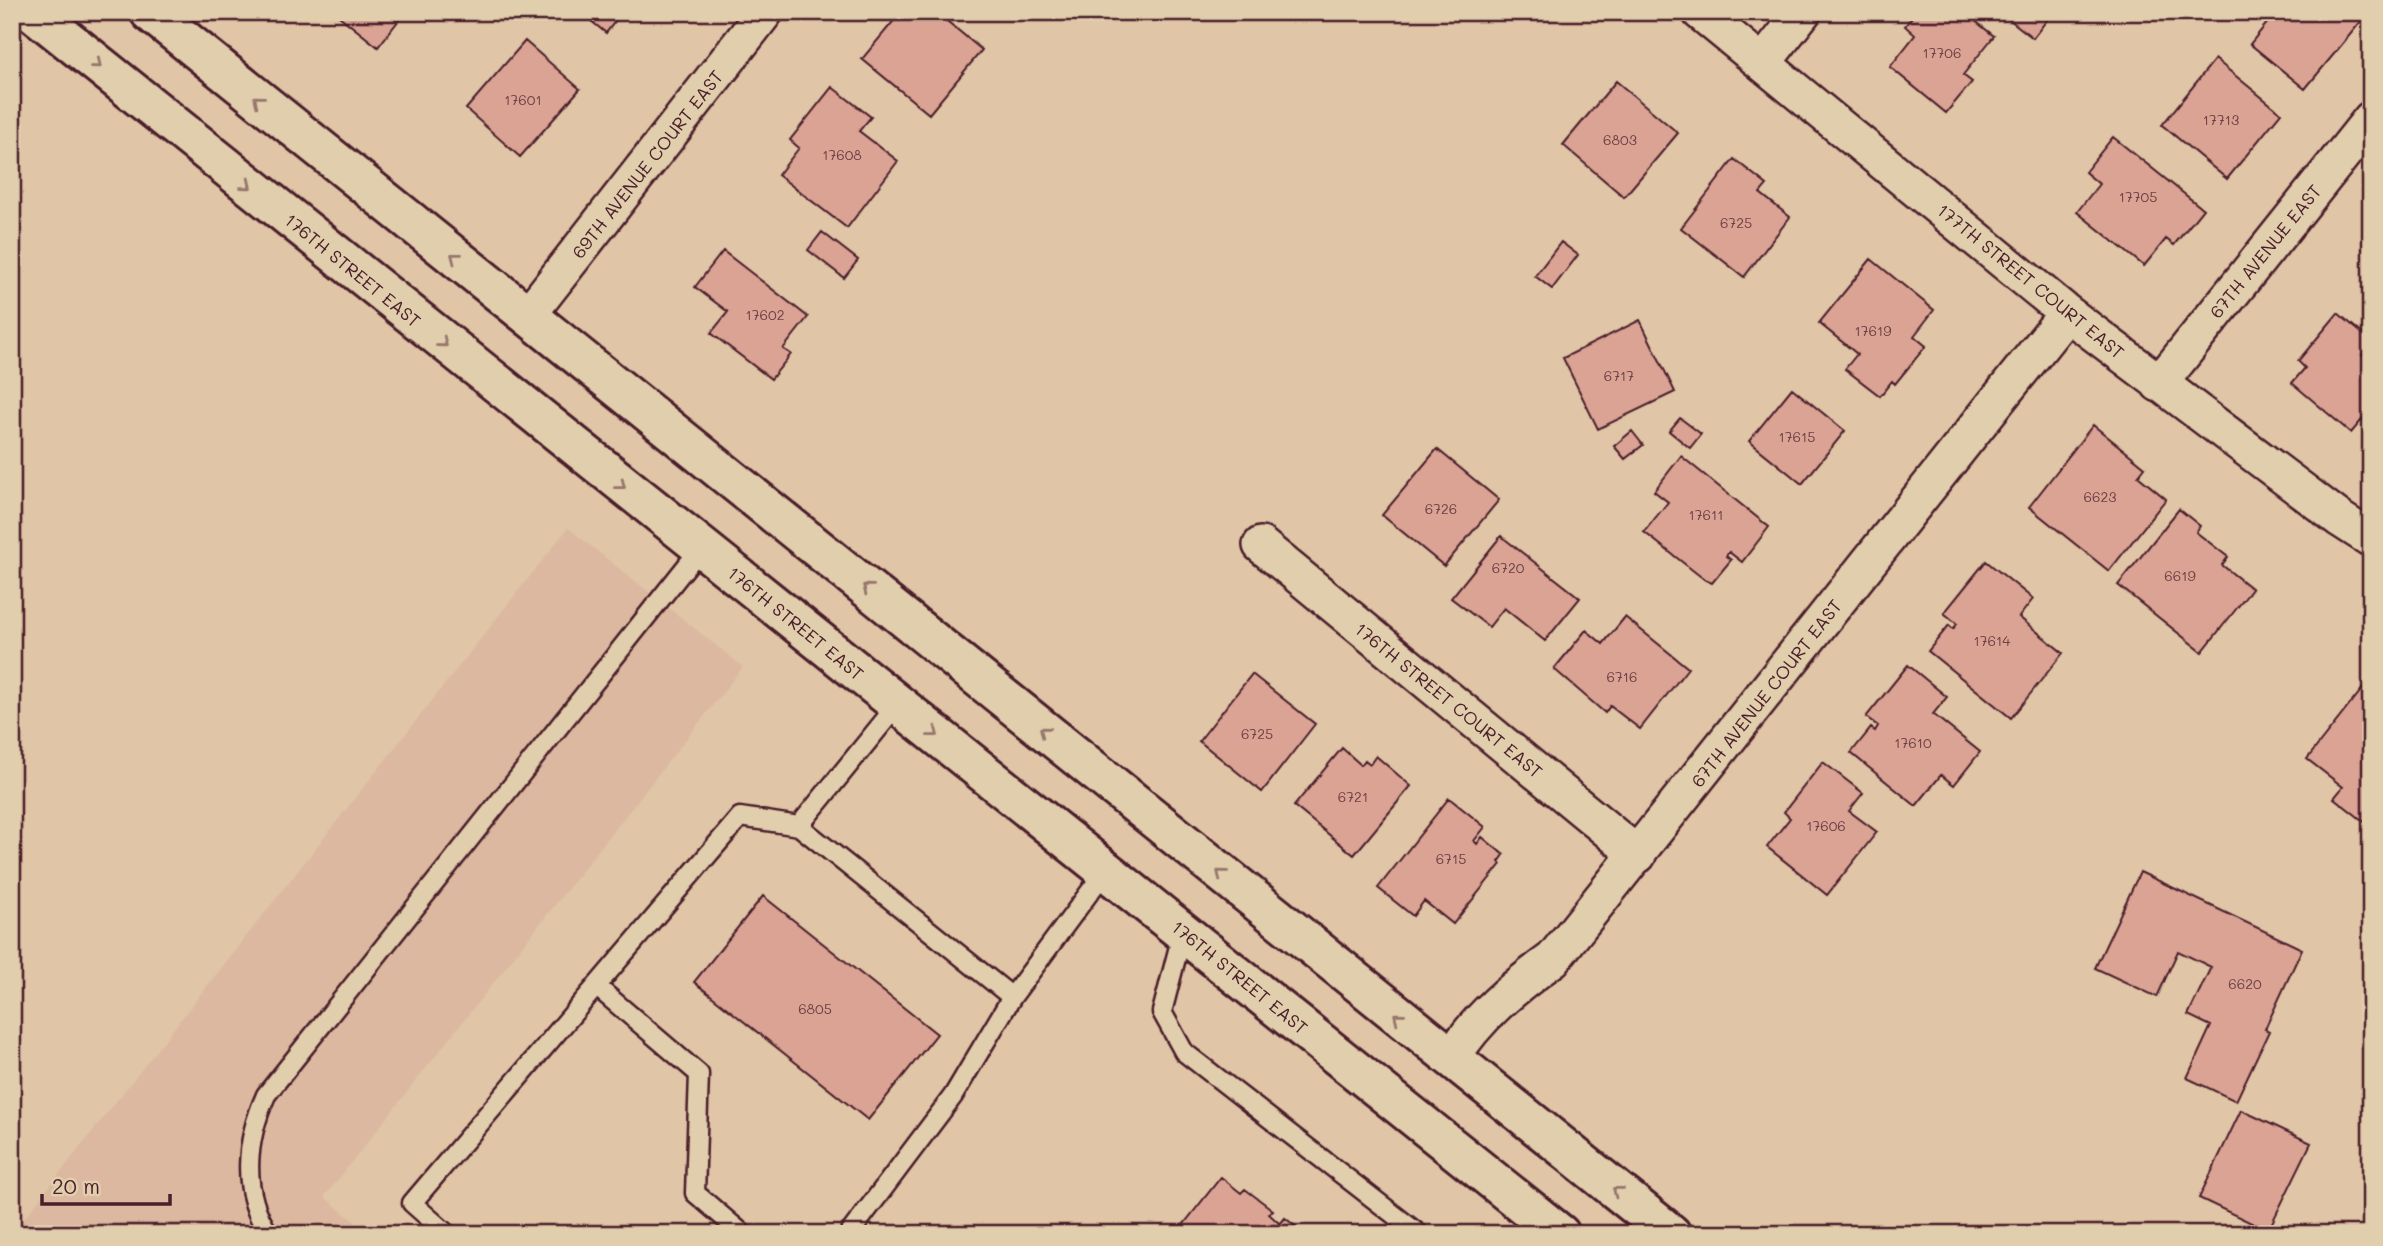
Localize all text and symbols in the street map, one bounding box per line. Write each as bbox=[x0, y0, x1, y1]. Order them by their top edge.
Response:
house number: 17706 bbox=[1923, 43, 1961, 62]
one-way arrow bbox=[88, 56, 101, 68]
street label: 69TH AVENUE COURT EAST bbox=[566, 65, 728, 263]
house number: 17601 bbox=[504, 90, 542, 109]
one-way arrow bbox=[254, 95, 266, 108]
house number: 17713 bbox=[2203, 110, 2239, 129]
house number: 6803 bbox=[1603, 130, 1637, 149]
house number: 17608 bbox=[822, 145, 862, 164]
one-way arrow bbox=[239, 177, 252, 189]
street label: 67TH AVENUE EAST bbox=[2204, 179, 2326, 323]
house number: 17705 bbox=[2119, 187, 2157, 206]
street label: 177TH STREET COURT EAST bbox=[1932, 198, 2130, 364]
street label: 176TH STREET EAST bbox=[280, 208, 426, 332]
house number: 6725 bbox=[1720, 213, 1752, 232]
one-way arrow bbox=[450, 253, 462, 266]
house number: 17602 bbox=[746, 305, 784, 324]
house number: 17619 bbox=[1854, 321, 1892, 340]
one-way arrow bbox=[435, 335, 448, 347]
house number: 6717 bbox=[1604, 366, 1634, 385]
house number: 17615 bbox=[1779, 427, 1815, 446]
one-way arrow bbox=[614, 476, 626, 489]
house number: 6623 bbox=[2084, 487, 2116, 506]
house number: 6726 bbox=[1425, 499, 1457, 518]
house number: 17611 bbox=[1688, 505, 1724, 524]
house number: 6720 bbox=[1492, 558, 1525, 577]
street label: 176TH STREET EAST bbox=[723, 561, 869, 685]
house number: 6619 bbox=[2164, 566, 2196, 585]
one-way arrow bbox=[862, 584, 874, 597]
street label: 67TH AVENUE COURT EAST bbox=[1685, 594, 1847, 792]
street label: 176TH STREET COURT EAST bbox=[1350, 617, 1548, 783]
house number: 17614 bbox=[1974, 631, 2011, 650]
house number: 6716 bbox=[1607, 667, 1637, 686]
house number: 6725 bbox=[1241, 724, 1273, 743]
one-way arrow bbox=[925, 725, 938, 737]
one-way arrow bbox=[1040, 727, 1053, 739]
house number: 17610 bbox=[1894, 733, 1932, 752]
house number: 6721 bbox=[1338, 787, 1368, 806]
house number: 17606 bbox=[1806, 816, 1846, 835]
house number: 6715 bbox=[1436, 849, 1466, 868]
one-way arrow bbox=[1217, 870, 1230, 882]
street label: 176TH STREET EAST bbox=[1167, 915, 1313, 1039]
house number: 6620 bbox=[2228, 974, 2262, 993]
house number: 6805 bbox=[798, 999, 832, 1018]
one-way arrow bbox=[1394, 1012, 1406, 1025]
scale bar bbox=[42, 1162, 170, 1206]
text: 20 m bbox=[52, 1172, 100, 1199]
one-way arrow bbox=[1613, 1187, 1625, 1200]

